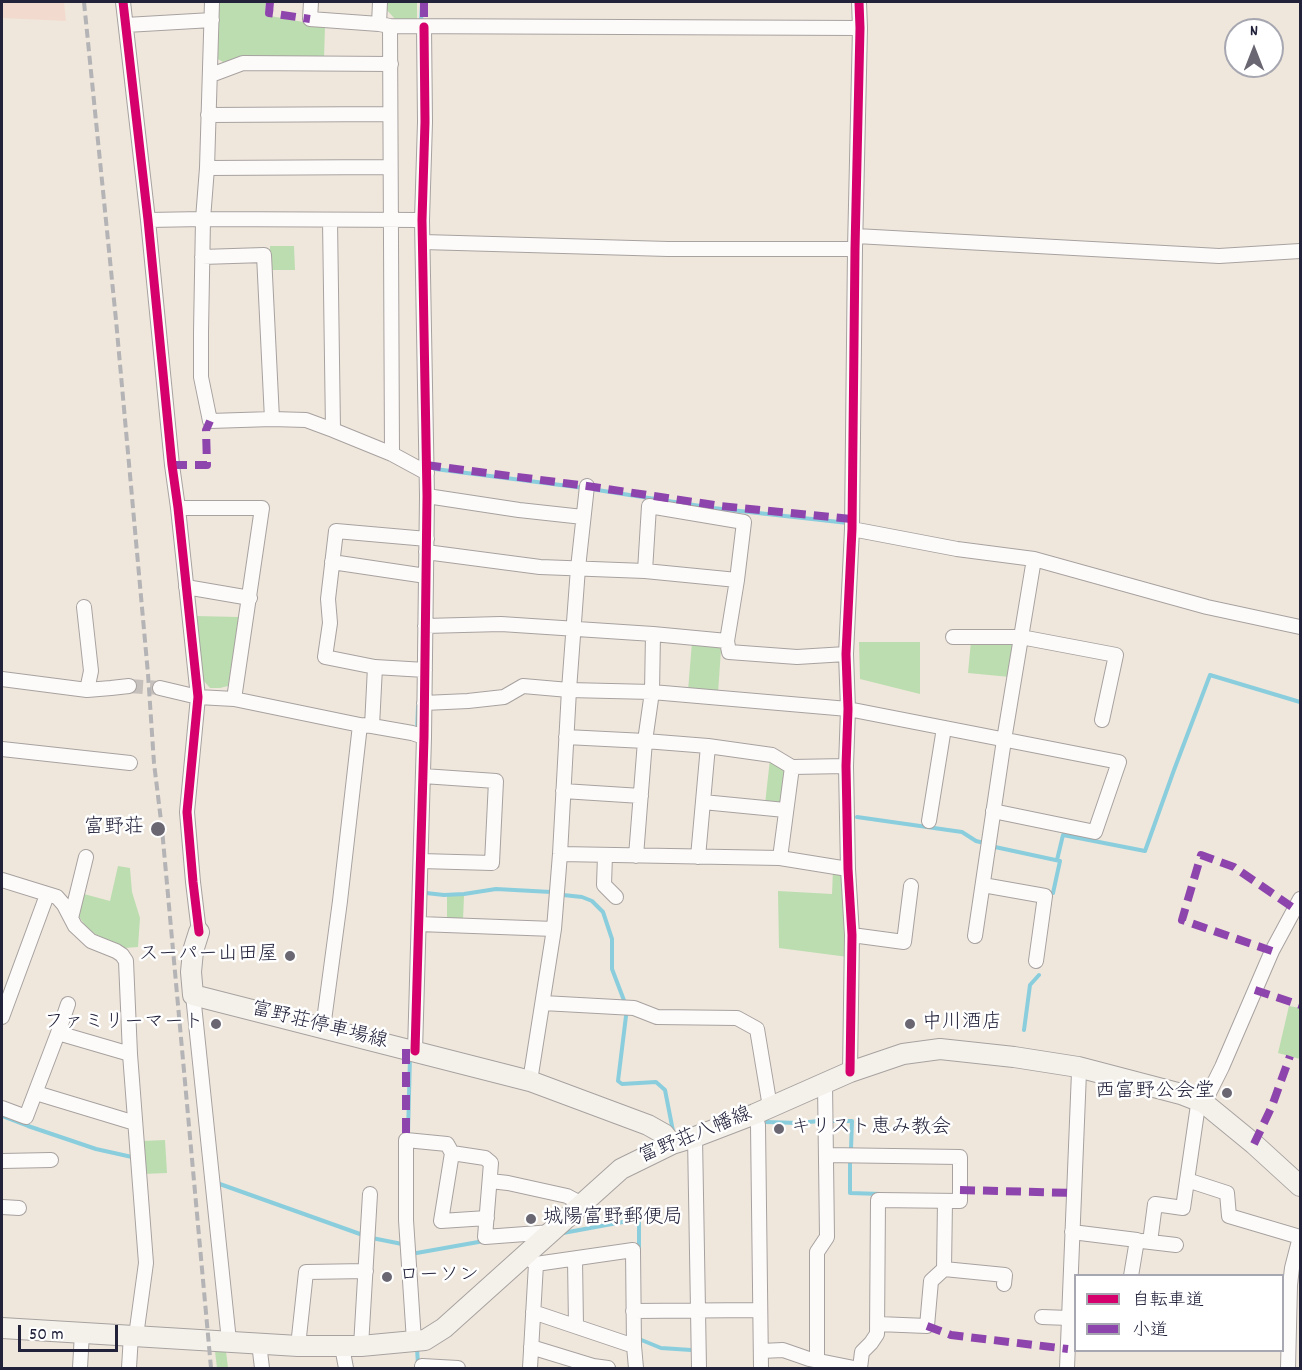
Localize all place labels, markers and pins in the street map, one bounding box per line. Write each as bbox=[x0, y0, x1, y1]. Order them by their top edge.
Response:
place label: 富野荘 bbox=[84, 817, 144, 841]
marker: 富野荘 bbox=[149, 820, 167, 838]
place label: スーパー山田屋 bbox=[139, 944, 278, 968]
marker: スーパー山田屋 bbox=[283, 949, 297, 963]
place label: ファミリーマート bbox=[44, 1012, 204, 1036]
place label: 中川酒店 bbox=[922, 1012, 1002, 1036]
marker: ファミリーマート bbox=[209, 1017, 223, 1031]
marker: 中川酒店 bbox=[903, 1017, 917, 1031]
place label: 西富野公会堂 bbox=[1095, 1081, 1215, 1105]
marker: 西富野公会堂 bbox=[1220, 1086, 1234, 1100]
place label: キリスト恵み教会 bbox=[791, 1117, 951, 1141]
marker: キリスト恵み教会 bbox=[772, 1122, 786, 1136]
place label: 城陽富野郵便局 bbox=[543, 1207, 683, 1231]
marker: 城陽富野郵便局 bbox=[524, 1212, 538, 1226]
place label: ローソン bbox=[399, 1265, 479, 1289]
marker: ローソン bbox=[380, 1270, 394, 1284]

